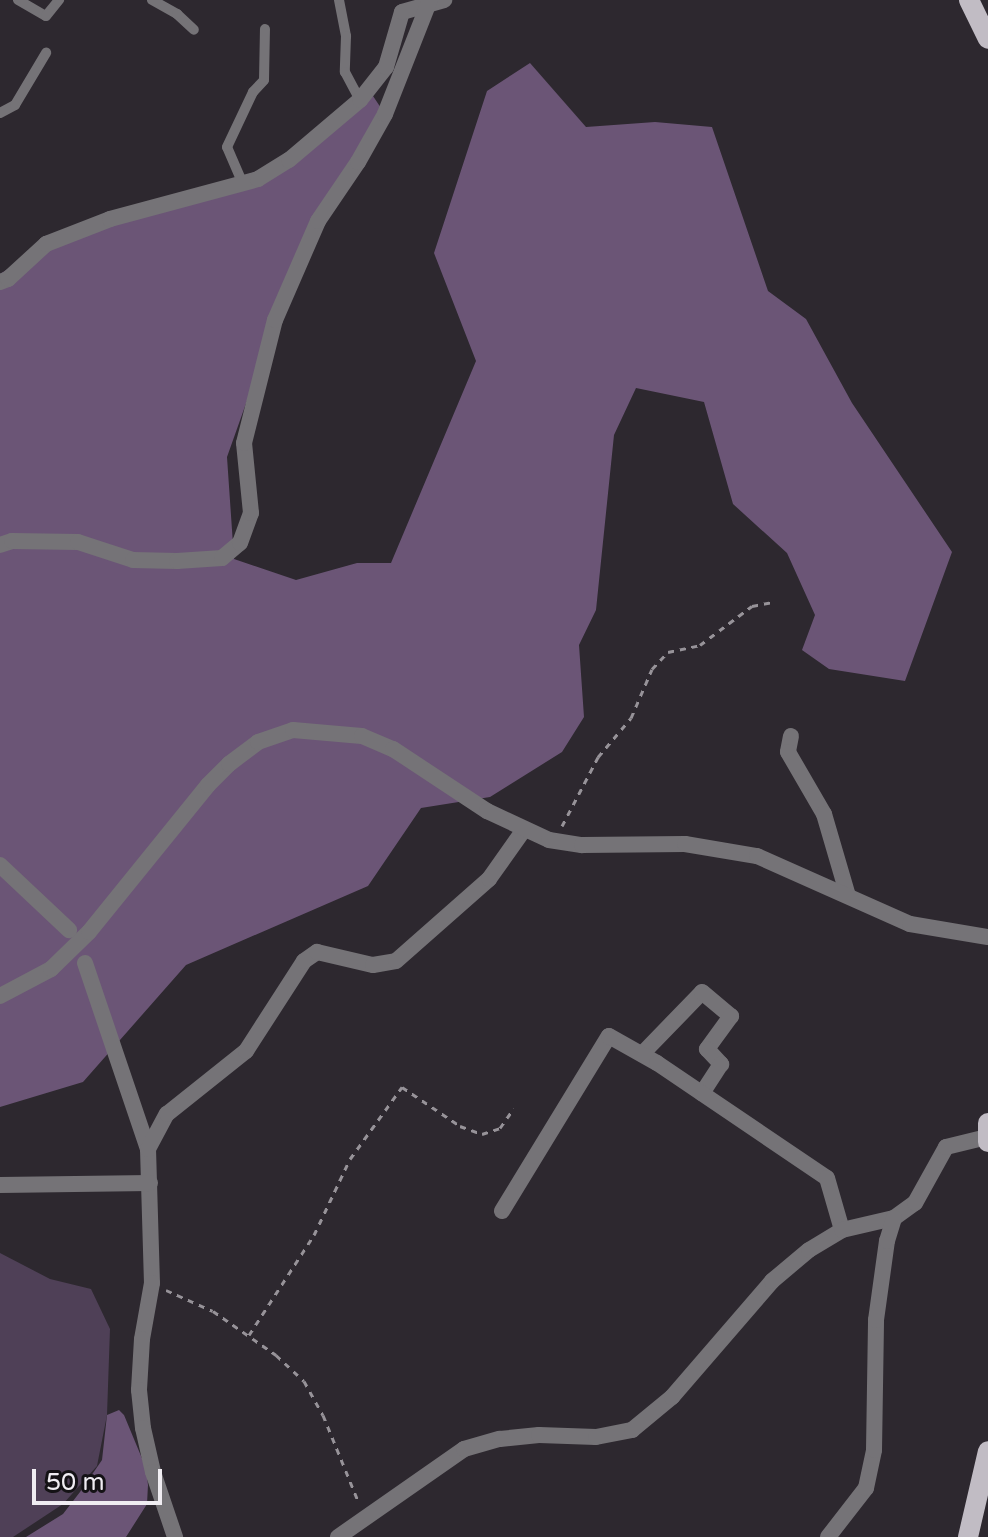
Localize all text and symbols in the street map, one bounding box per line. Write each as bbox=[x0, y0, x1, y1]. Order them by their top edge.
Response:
scale bar bbox=[36, 1453, 166, 1503]
text: 50 m bbox=[46, 1468, 104, 1497]

